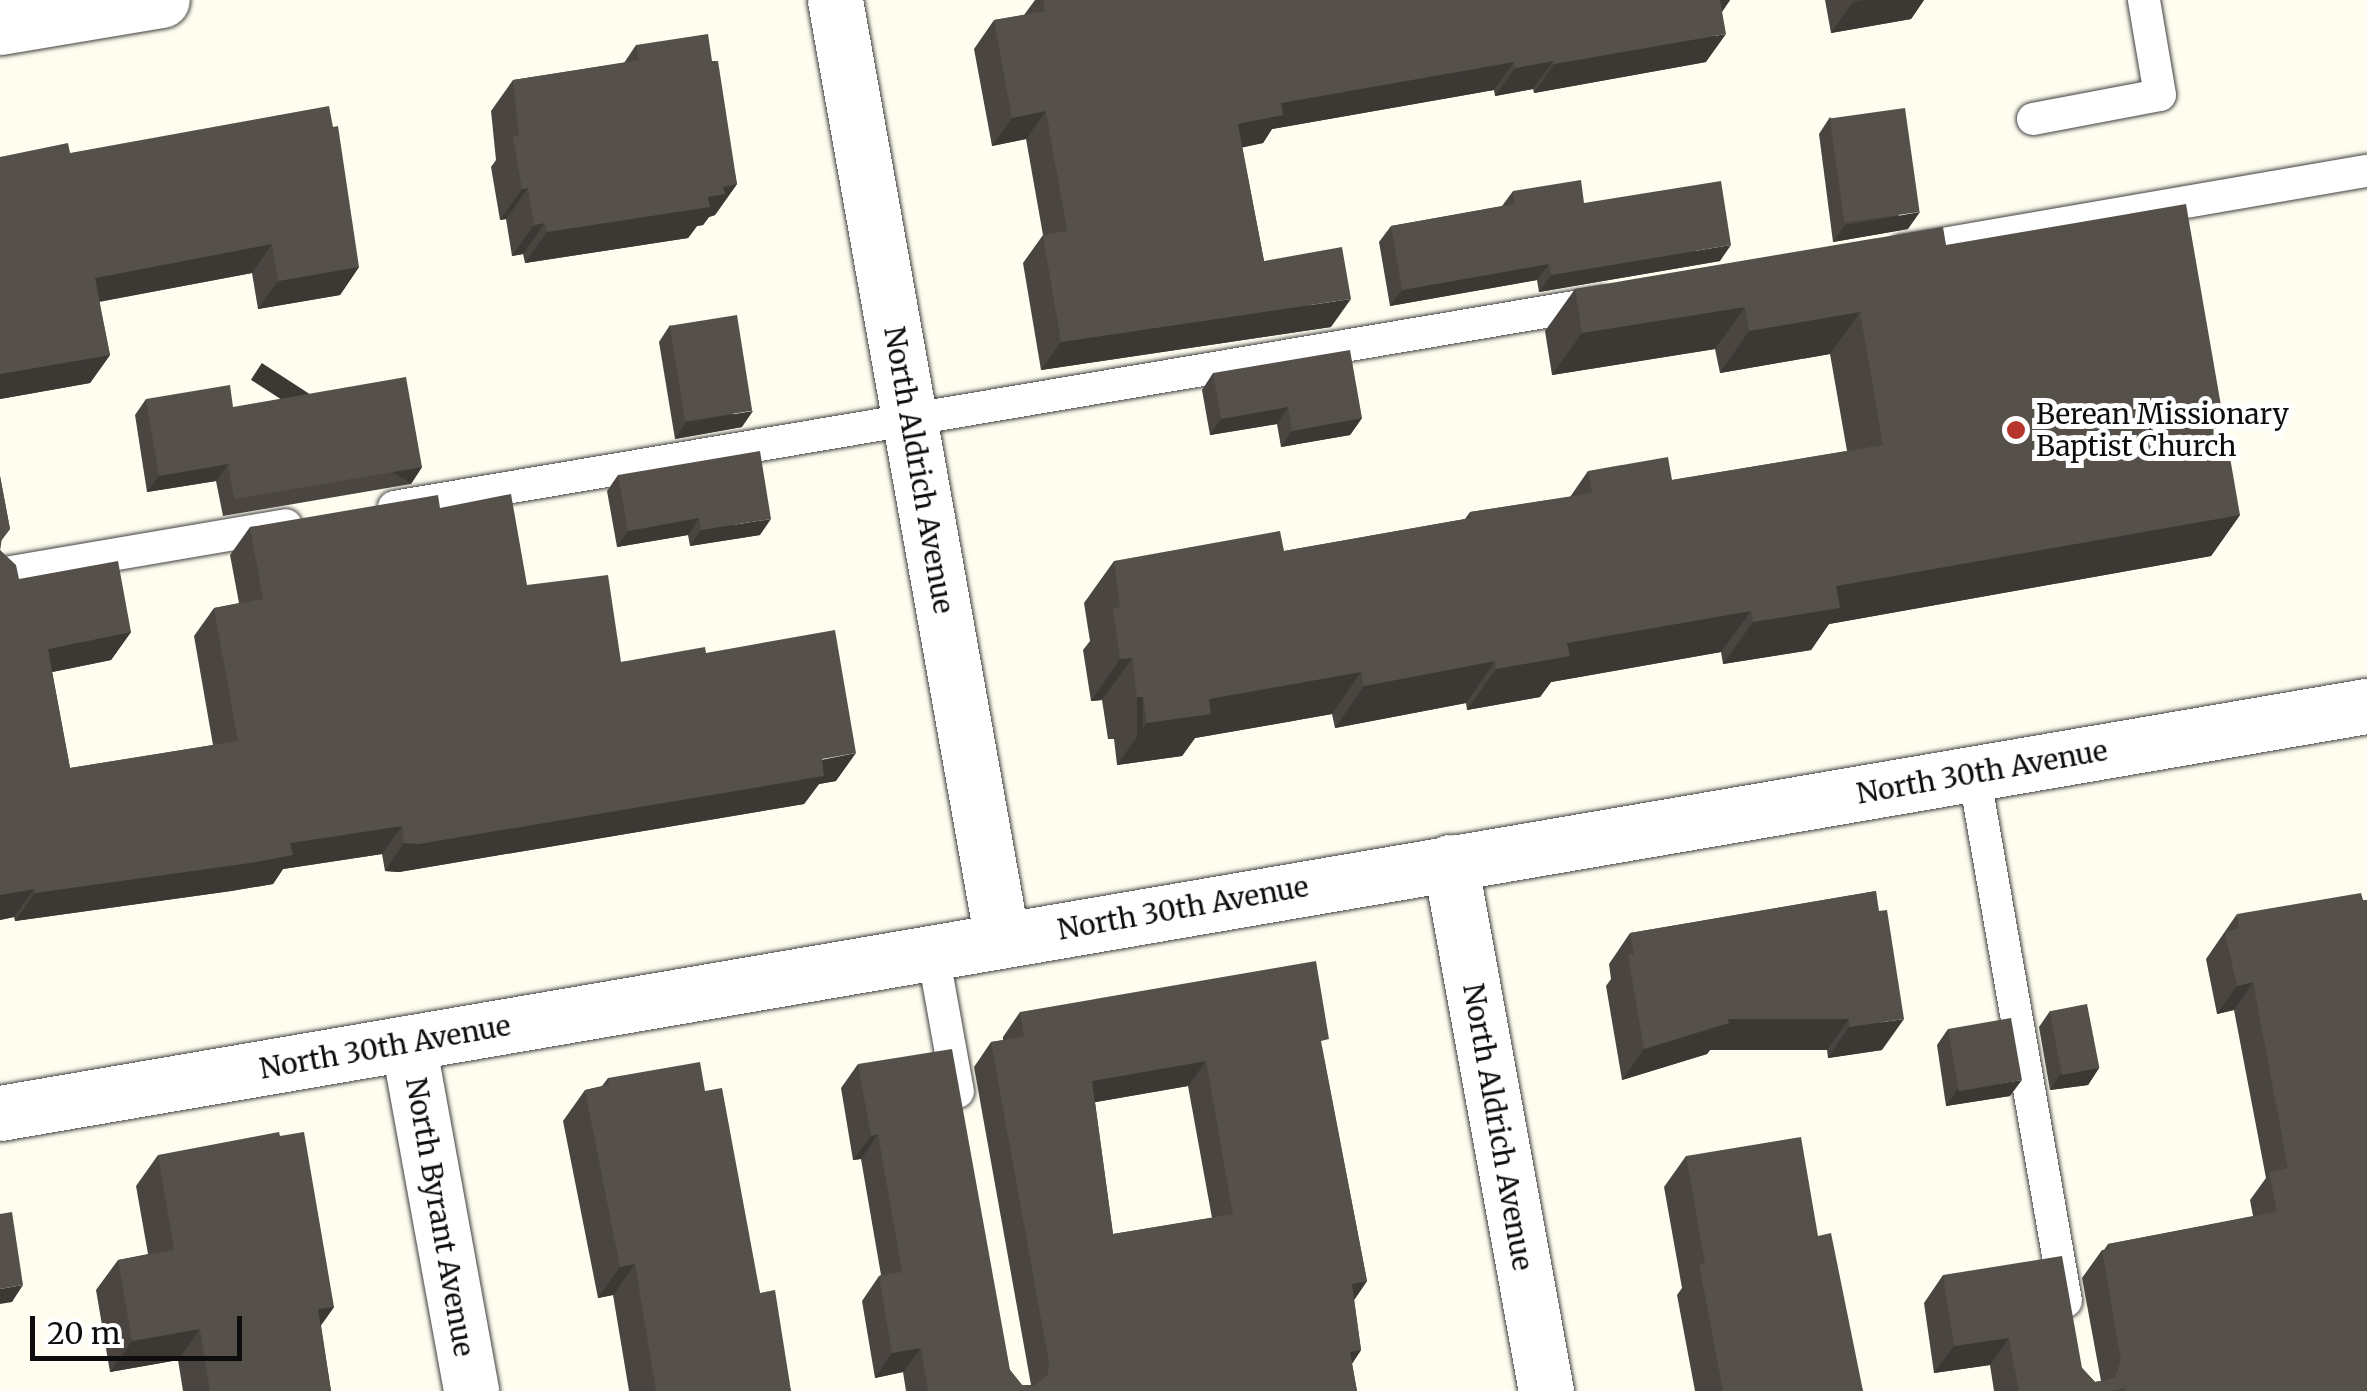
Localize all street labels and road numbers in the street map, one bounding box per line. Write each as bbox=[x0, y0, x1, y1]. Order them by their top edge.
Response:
street label: North Aldrich Avenue bbox=[877, 324, 961, 616]
street label: North 30th Avenue bbox=[1854, 733, 2110, 811]
street label: North 30th Avenue bbox=[1055, 869, 1311, 947]
street label: North Aldrich Avenue bbox=[1456, 981, 1540, 1273]
street label: North 30th Avenue bbox=[257, 1008, 513, 1086]
street label: North Byrant Avenue bbox=[399, 1075, 481, 1359]

